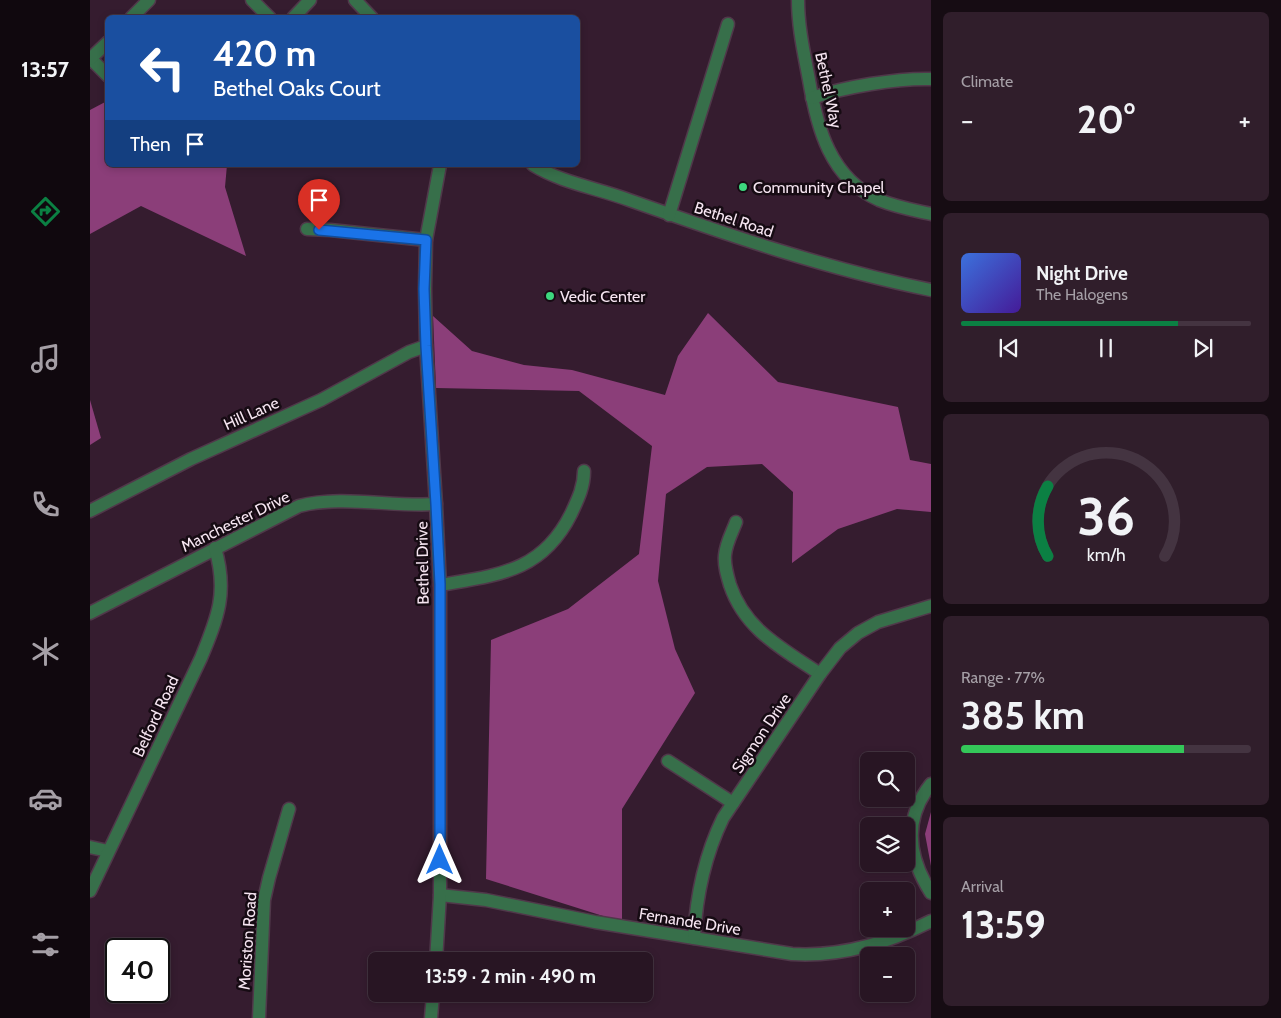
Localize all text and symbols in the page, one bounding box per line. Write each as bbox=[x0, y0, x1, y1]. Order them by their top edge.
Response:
text: 420 m bbox=[213, 32, 316, 75]
icon: left bbox=[130, 35, 195, 100]
street label: Bethel Way bbox=[811, 50, 846, 130]
text: 13:57 bbox=[21, 56, 69, 83]
text: Climate bbox=[961, 72, 1013, 91]
text: Bethel Oaks Court bbox=[213, 75, 381, 102]
text: 20° bbox=[1077, 96, 1135, 143]
text: − bbox=[961, 103, 973, 137]
text: + bbox=[1239, 103, 1251, 137]
icon: arrive bbox=[181, 130, 209, 158]
text: Then bbox=[130, 133, 171, 156]
place label: Community Chapel bbox=[753, 178, 885, 197]
pin bbox=[298, 179, 340, 230]
marker: Community Chapel bbox=[737, 181, 749, 193]
icon: arrive bbox=[305, 186, 333, 214]
icon: directions bbox=[28, 194, 63, 229]
street label: Bethel Road bbox=[692, 198, 776, 241]
text: Night Drive bbox=[1036, 262, 1128, 285]
text: The Halogens bbox=[1036, 285, 1128, 304]
place label: Vedic Center bbox=[560, 287, 646, 306]
marker: Vedic Center bbox=[544, 290, 556, 302]
icon: previous bbox=[995, 334, 1023, 362]
icon: pause bbox=[1092, 334, 1120, 362]
icon: next bbox=[1189, 334, 1217, 362]
icon: music bbox=[28, 341, 63, 376]
street label: Hill Lane bbox=[221, 393, 282, 434]
text: 36 bbox=[1077, 485, 1135, 548]
icon: phone bbox=[28, 487, 63, 522]
street label: Manchester Drive bbox=[178, 487, 293, 556]
street label: Bethel Drive bbox=[412, 521, 433, 605]
text: km/h bbox=[1086, 544, 1126, 565]
icon: climate bbox=[28, 634, 63, 669]
text: Range · 77% bbox=[961, 668, 1045, 687]
street label: Belford Road bbox=[128, 673, 183, 760]
street label: Sigmon Drive bbox=[728, 690, 795, 777]
text: 385 km bbox=[961, 692, 1085, 739]
map controls bbox=[860, 752, 915, 1002]
button: search bbox=[860, 752, 915, 807]
icon: car bbox=[28, 781, 63, 816]
button: layers bbox=[860, 817, 915, 872]
position arrow bbox=[413, 833, 465, 885]
text: Arrival bbox=[961, 877, 1004, 896]
button: + bbox=[860, 882, 915, 937]
street label: Moriston Road bbox=[235, 891, 260, 991]
text: 13:59 bbox=[961, 901, 1046, 948]
street label: Fernande Drive bbox=[638, 904, 742, 939]
icon: filters bbox=[28, 927, 63, 962]
speed limit sign: 40 bbox=[105, 938, 170, 1003]
button: − bbox=[860, 947, 915, 1002]
text: 13:59 · 2 min · 490 m bbox=[425, 965, 596, 988]

